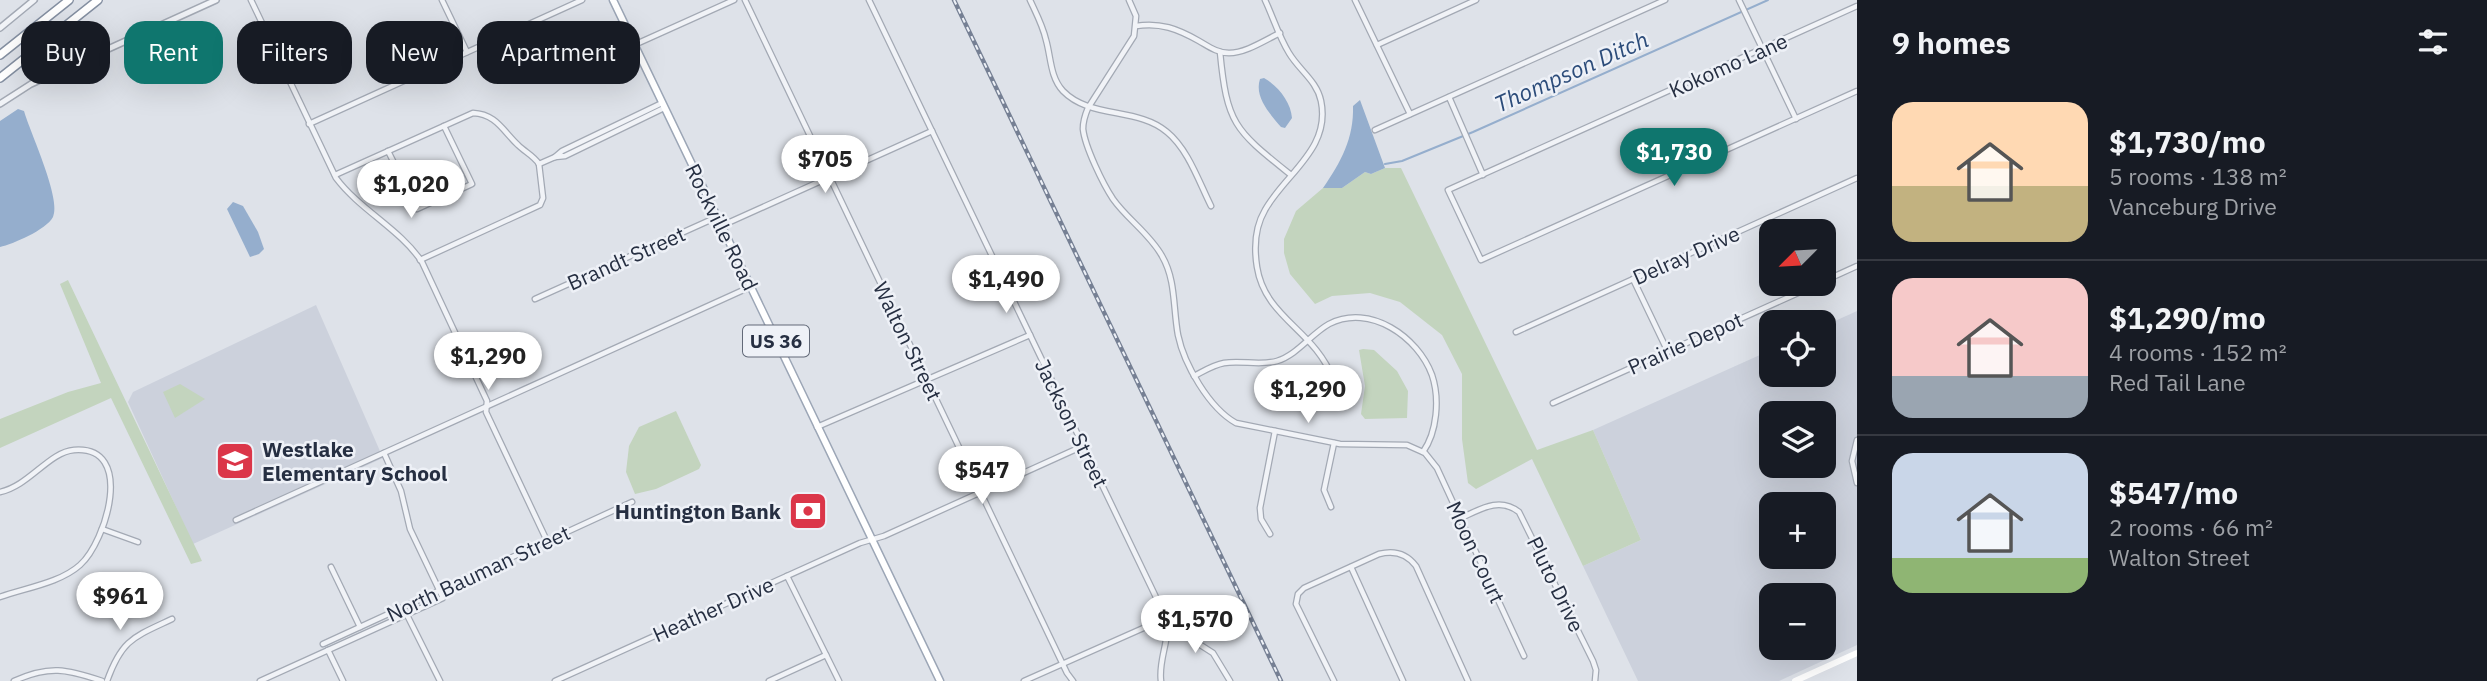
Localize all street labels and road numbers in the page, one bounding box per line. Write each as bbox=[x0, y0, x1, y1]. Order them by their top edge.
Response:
street label: Kokomo Lane bbox=[1664, 26, 1792, 104]
street label: Rockville Road bbox=[679, 159, 765, 295]
street label: Brandt Street bbox=[562, 219, 690, 297]
street label: Delray Drive bbox=[1628, 219, 1744, 291]
street label: Walton Street bbox=[867, 277, 949, 405]
street label: Prairie Depot bbox=[1623, 305, 1747, 381]
road number: US 36 bbox=[743, 326, 809, 356]
street label: Jackson Street bbox=[1029, 354, 1115, 492]
street label: Moon Court bbox=[1440, 497, 1512, 607]
street label: North Bauman Street bbox=[382, 518, 574, 628]
street label: Pluto Drive bbox=[1521, 532, 1591, 636]
street label: Heather Drive bbox=[648, 570, 778, 648]

